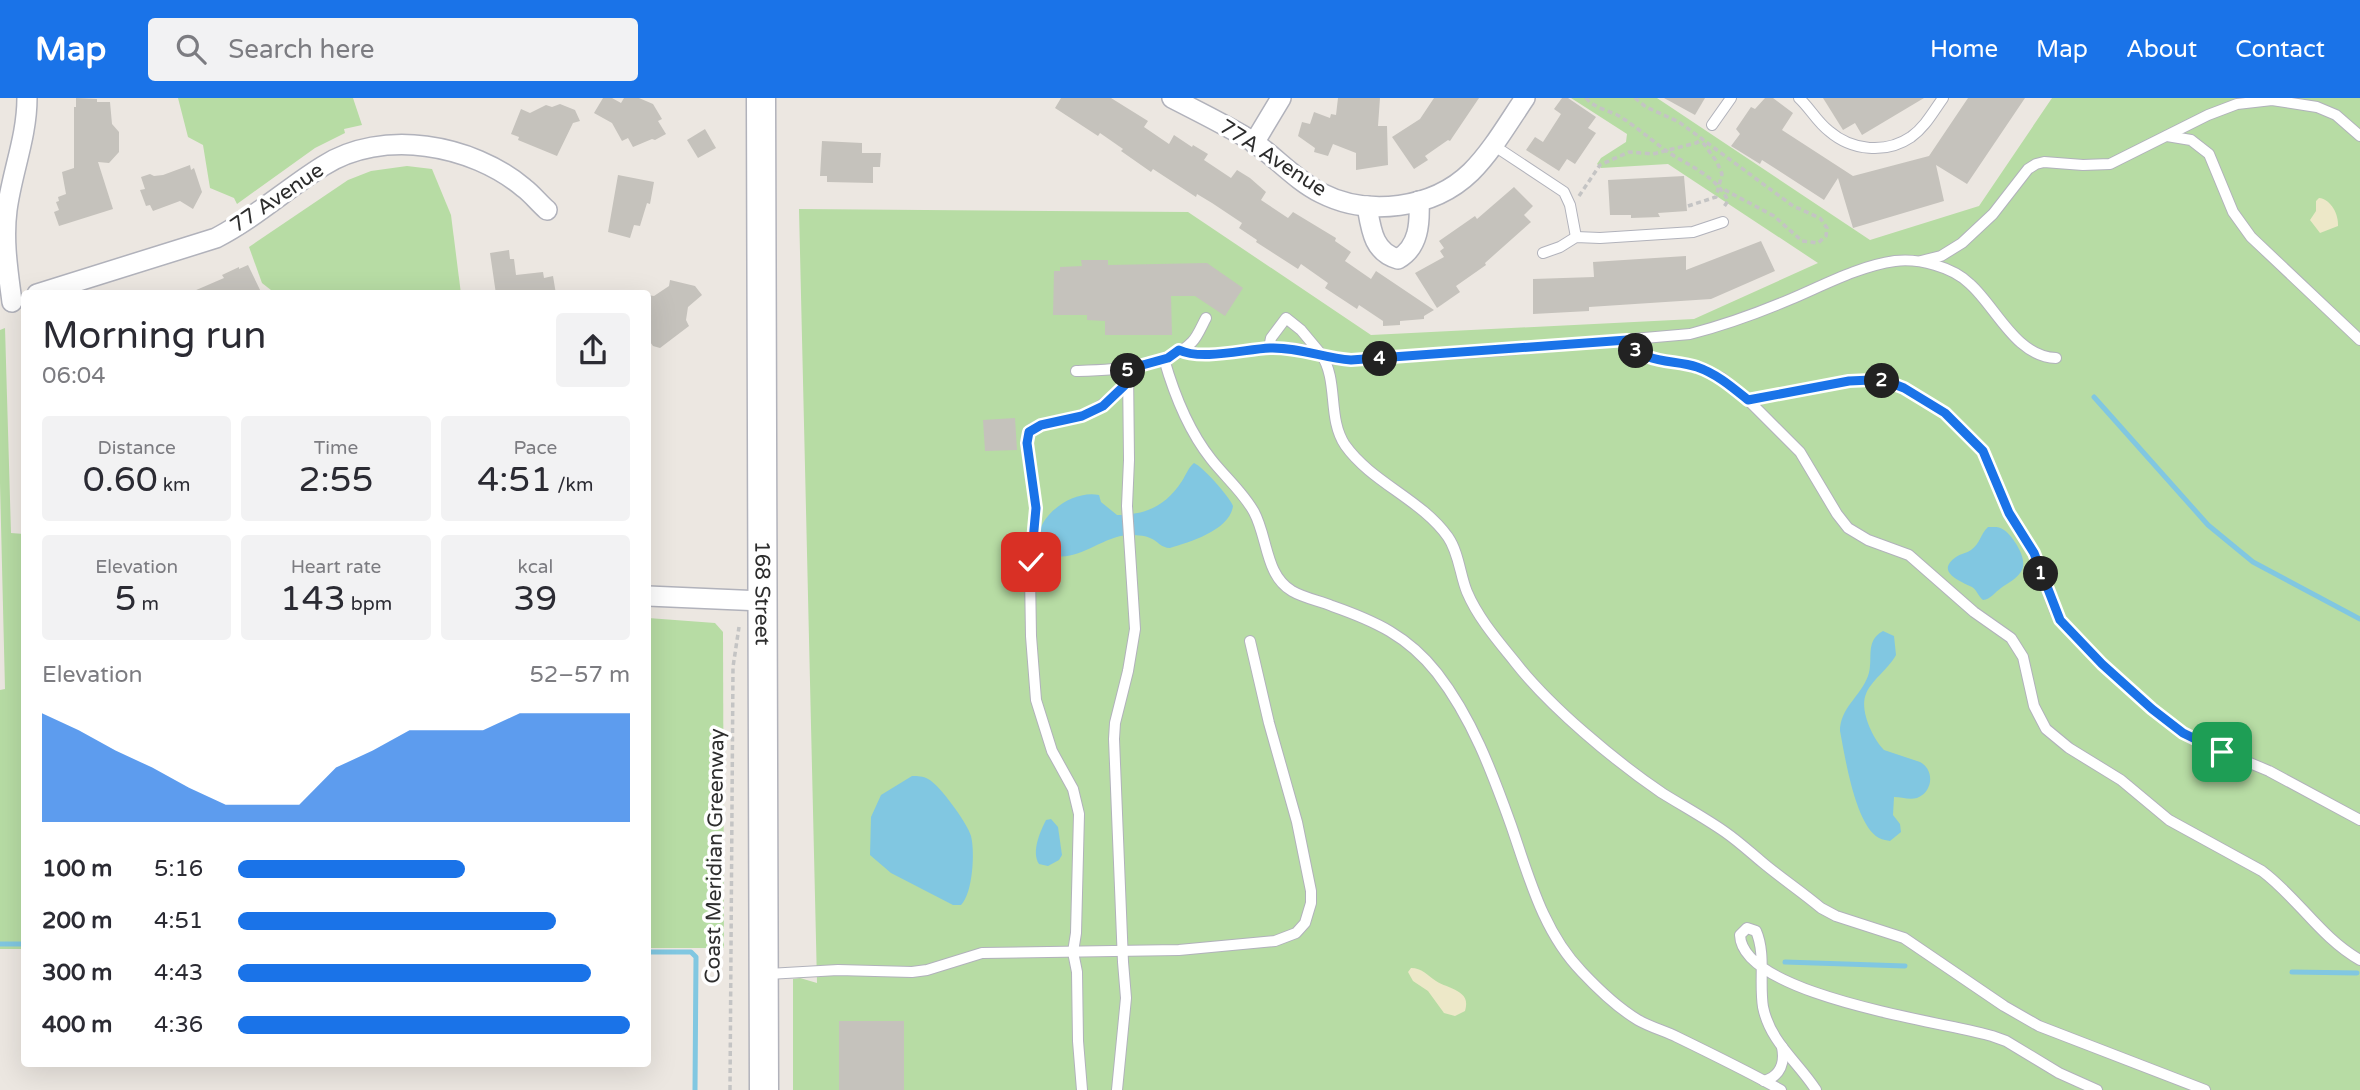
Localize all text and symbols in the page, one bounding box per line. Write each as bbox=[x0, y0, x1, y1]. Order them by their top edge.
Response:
search box bbox=[148, 18, 638, 81]
text: Map bbox=[35, 30, 106, 69]
icon: search bbox=[172, 30, 210, 68]
text: Search here bbox=[228, 34, 374, 65]
text: Home bbox=[1930, 35, 1998, 64]
text: Map bbox=[2036, 35, 2088, 64]
text: About bbox=[2126, 35, 2197, 64]
text: Contact bbox=[2235, 35, 2325, 64]
street label: 77A Avenue bbox=[1215, 114, 1331, 202]
street label: 77 Avenue bbox=[226, 158, 328, 238]
text: Morning run bbox=[42, 313, 266, 359]
button: share bbox=[556, 313, 630, 387]
pin: 3 bbox=[1618, 334, 1654, 368]
text: 3 bbox=[1630, 339, 1641, 361]
pin: 4 bbox=[1362, 342, 1398, 376]
text: 4 bbox=[1374, 347, 1385, 369]
pin: 5 bbox=[1110, 354, 1146, 388]
text: 5 bbox=[1122, 359, 1133, 381]
text: 06:04 bbox=[42, 362, 106, 390]
pin: 2 bbox=[1864, 364, 1899, 398]
text: 2 bbox=[1876, 369, 1887, 391]
text: Distance bbox=[98, 437, 176, 459]
text: Time bbox=[314, 437, 358, 459]
text: Pace bbox=[513, 437, 557, 459]
text: 0.60 bbox=[83, 459, 158, 501]
text: 2:55 bbox=[298, 459, 374, 501]
text: 4:51 bbox=[477, 459, 552, 501]
text: km bbox=[158, 474, 191, 496]
text: /km bbox=[552, 474, 593, 496]
pin bbox=[1001, 532, 1061, 592]
street label: 168 Street bbox=[750, 540, 775, 646]
icon: check bbox=[1012, 543, 1050, 581]
text: Elevation bbox=[95, 556, 178, 578]
text: Heart rate bbox=[291, 556, 381, 578]
text: kcal bbox=[517, 556, 553, 578]
pin: 1 bbox=[2024, 556, 2058, 592]
text: 1 bbox=[2035, 562, 2046, 584]
text: 5 bbox=[114, 578, 136, 620]
text: 143 bbox=[280, 578, 346, 620]
text: 39 bbox=[513, 578, 557, 620]
text: m bbox=[136, 593, 159, 615]
text: bpm bbox=[346, 593, 392, 615]
text: Elevation bbox=[42, 661, 143, 689]
text: 52–57 m bbox=[529, 661, 630, 689]
pin bbox=[2192, 722, 2252, 782]
street label: Coast Meridian Greenway bbox=[700, 728, 730, 984]
icon: arrive bbox=[2203, 733, 2241, 771]
text: 100 m bbox=[42, 855, 112, 883]
text: 5:16 bbox=[154, 855, 203, 883]
text: 200 m bbox=[42, 907, 112, 935]
text: 4:51 bbox=[154, 907, 203, 935]
text: 300 m bbox=[42, 959, 112, 987]
text: 4:43 bbox=[154, 959, 203, 987]
text: 400 m bbox=[42, 1011, 112, 1039]
text: 4:36 bbox=[154, 1011, 203, 1039]

